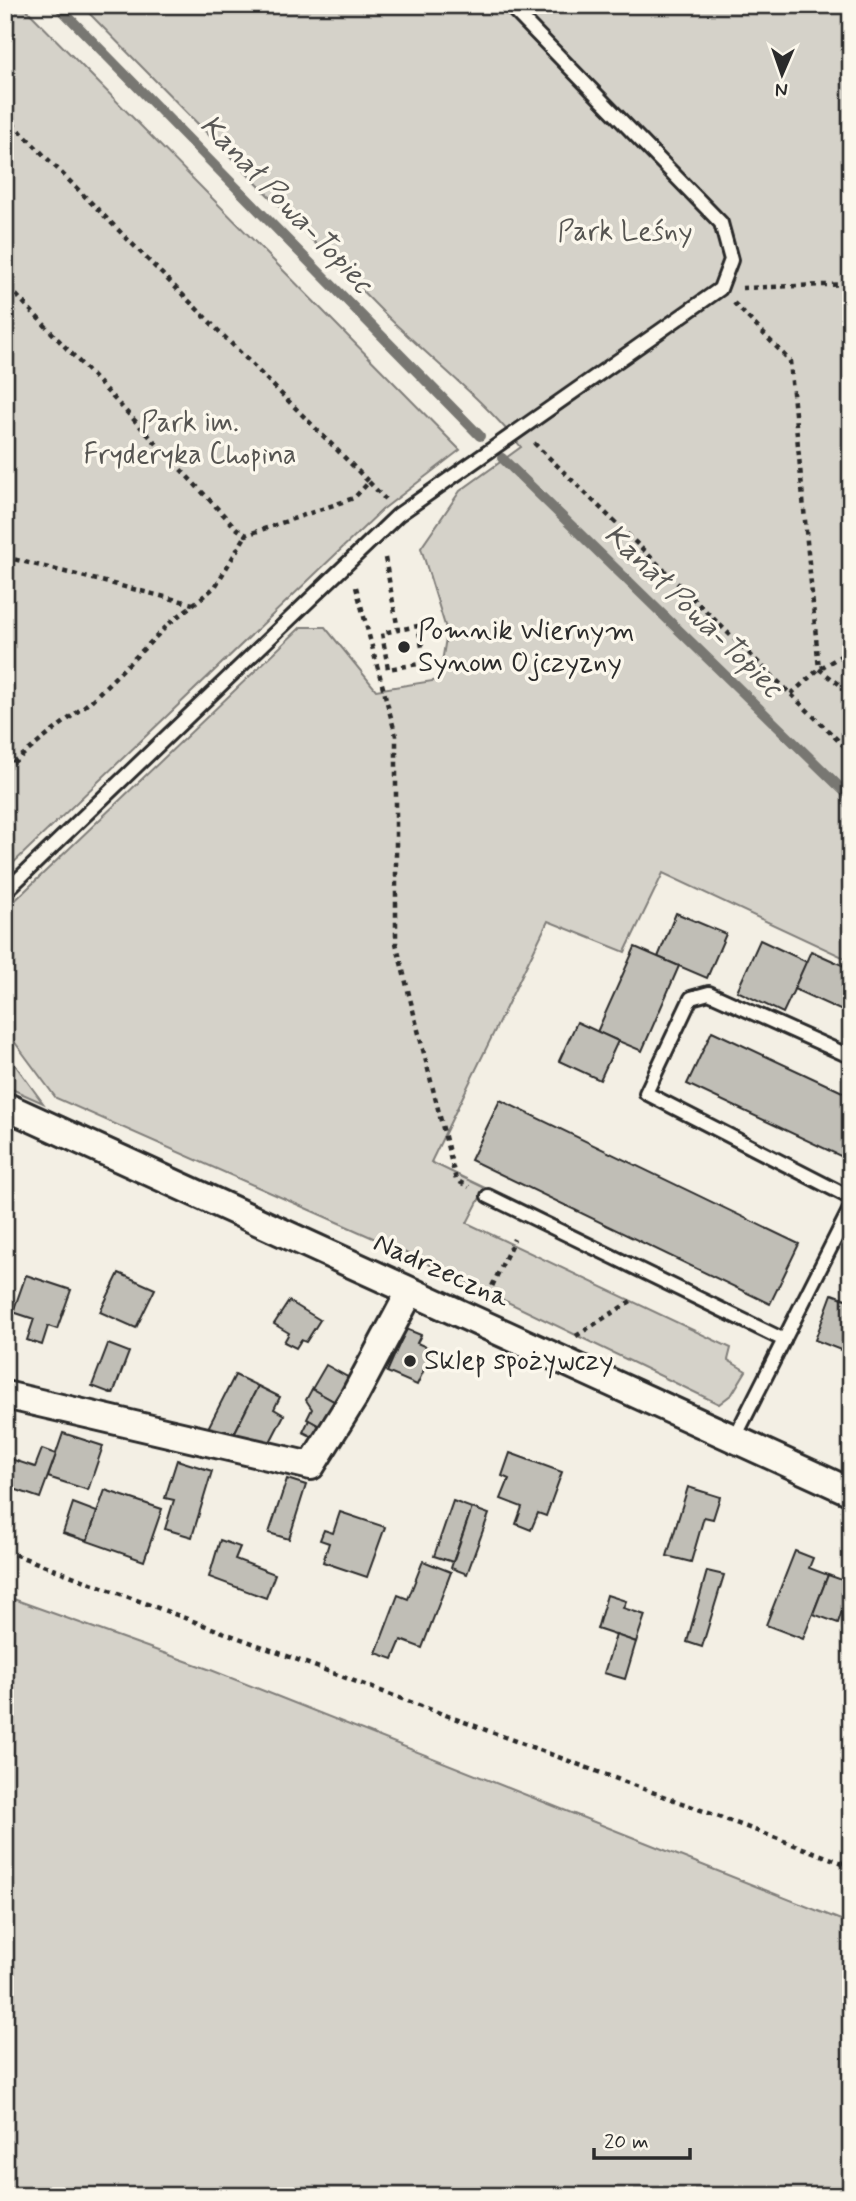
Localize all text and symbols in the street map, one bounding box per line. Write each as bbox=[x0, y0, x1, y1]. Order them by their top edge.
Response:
north arrow bbox=[748, 38, 818, 108]
text: N bbox=[775, 77, 788, 102]
water label: Kanał Powa-Topiec bbox=[191, 106, 383, 303]
park label: Park Leśny bbox=[558, 214, 693, 251]
park label: Park im. Fryderyka Chopina bbox=[83, 405, 297, 474]
water label: Kanał Powa-Topiec bbox=[595, 516, 792, 708]
place label: Pomnik Wiernym Synom Ojczyzny bbox=[418, 613, 635, 682]
marker: Pomnik Wiernym Synom Ojczyzny bbox=[396, 639, 412, 655]
street label: Nadrzeczna bbox=[367, 1225, 515, 1317]
place label: Sklep spożywczy bbox=[424, 1343, 614, 1380]
marker: Sklep spożywczy bbox=[402, 1353, 418, 1369]
scale bar bbox=[594, 2117, 690, 2161]
text: 20 m bbox=[604, 2128, 649, 2156]

